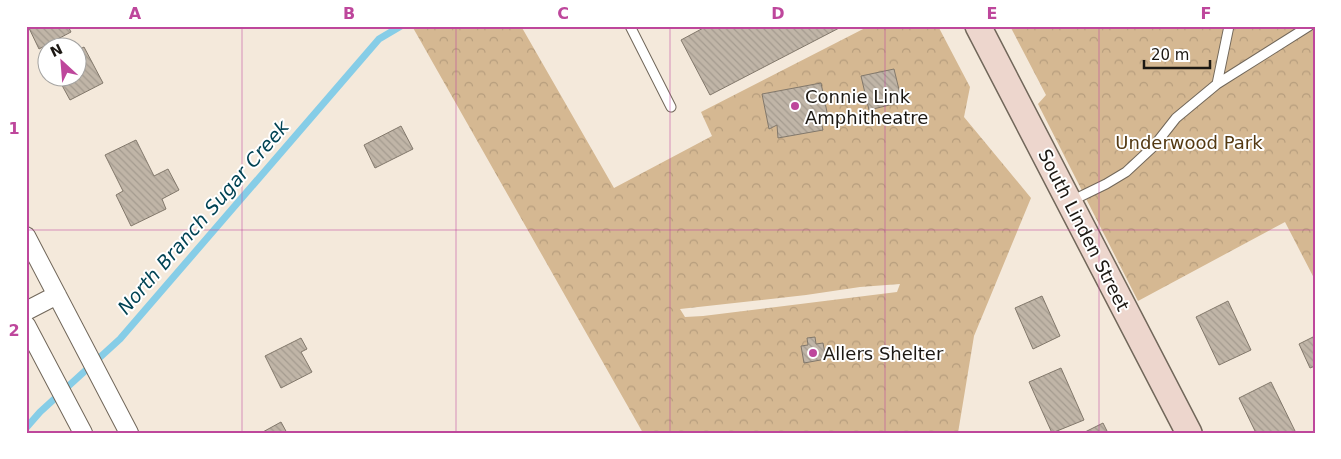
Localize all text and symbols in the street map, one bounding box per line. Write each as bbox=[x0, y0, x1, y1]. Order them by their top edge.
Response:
text: A bbox=[129, 4, 142, 23]
text: B bbox=[343, 4, 355, 23]
text: C bbox=[557, 4, 569, 23]
text: D bbox=[771, 4, 785, 23]
text: E bbox=[987, 4, 997, 23]
text: F bbox=[1201, 4, 1211, 23]
north arrow bbox=[38, 38, 88, 88]
scale bar bbox=[1144, 38, 1210, 70]
text: N bbox=[48, 41, 65, 60]
text: 20 m bbox=[1151, 46, 1189, 64]
place label: Connie Link Amphitheatre bbox=[805, 86, 928, 128]
marker: Connie Link Amphitheatre bbox=[789, 100, 801, 112]
water label: North Branch Sugar Creek bbox=[113, 115, 294, 318]
text: 1 bbox=[8, 119, 20, 138]
park label: Underwood Park bbox=[1115, 132, 1263, 153]
street label: South Linden Street bbox=[1034, 146, 1134, 314]
text: 2 bbox=[8, 321, 20, 340]
place label: Allers Shelter bbox=[823, 343, 944, 364]
marker: Allers Shelter bbox=[807, 347, 819, 359]

